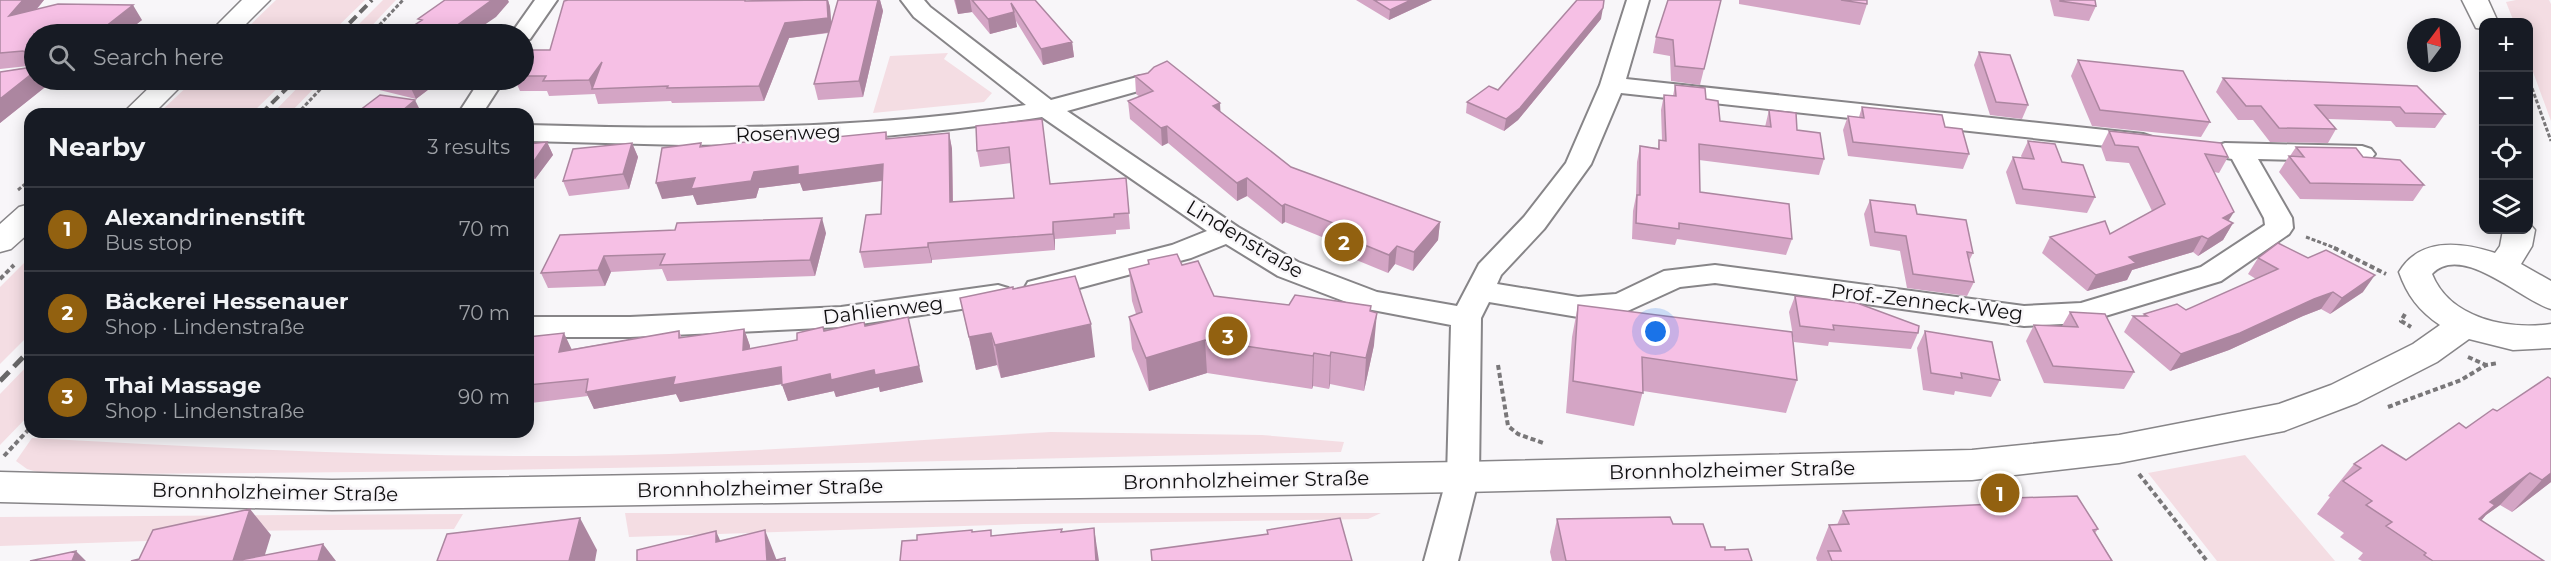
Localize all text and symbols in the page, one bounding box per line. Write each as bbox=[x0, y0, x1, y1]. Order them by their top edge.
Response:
north arrow bbox=[2407, 18, 2461, 72]
map controls bbox=[2479, 18, 2533, 234]
button: + bbox=[2479, 18, 2533, 72]
search box bbox=[24, 24, 534, 90]
icon: search bbox=[45, 41, 78, 74]
text: Search here bbox=[93, 44, 224, 71]
button: − bbox=[2479, 72, 2533, 126]
street label: Rosenweg bbox=[735, 119, 841, 147]
button: locate bbox=[2479, 126, 2533, 180]
text: Nearby bbox=[48, 131, 145, 163]
text: 3 results bbox=[427, 135, 510, 159]
button: layers bbox=[2479, 180, 2533, 234]
street label: Lindenstraße bbox=[1182, 195, 1308, 283]
text: Alexandrinenstift bbox=[105, 204, 305, 231]
text: 1 bbox=[64, 217, 71, 241]
text: 70 m bbox=[459, 217, 510, 241]
pin: 2 bbox=[1324, 220, 1364, 264]
text: Bus stop bbox=[105, 231, 192, 255]
street label: Prof.-Zenneck-Weg bbox=[1830, 278, 2024, 326]
text: Bäckerei Hessenauer bbox=[105, 288, 348, 315]
street label: Dahlienweg bbox=[821, 291, 945, 329]
text: 2 bbox=[62, 301, 73, 325]
text: 70 m bbox=[459, 301, 510, 325]
pin: 3 bbox=[1208, 314, 1248, 358]
text: Shop · Lindenstraße bbox=[105, 315, 305, 339]
your location bbox=[1641, 317, 1670, 346]
text: Thai Massage bbox=[105, 372, 261, 399]
text: 3 bbox=[62, 385, 73, 409]
text: 90 m bbox=[458, 385, 510, 409]
text: Shop · Lindenstraße bbox=[105, 399, 305, 423]
street label: Bronnholzheimer Straße bbox=[1609, 456, 1855, 484]
street label: Bronnholzheimer Straße bbox=[1123, 466, 1369, 494]
pin: 1 bbox=[1980, 470, 2020, 516]
street label: Bronnholzheimer Straße bbox=[637, 474, 883, 502]
street label: Bronnholzheimer Straße bbox=[152, 478, 398, 506]

